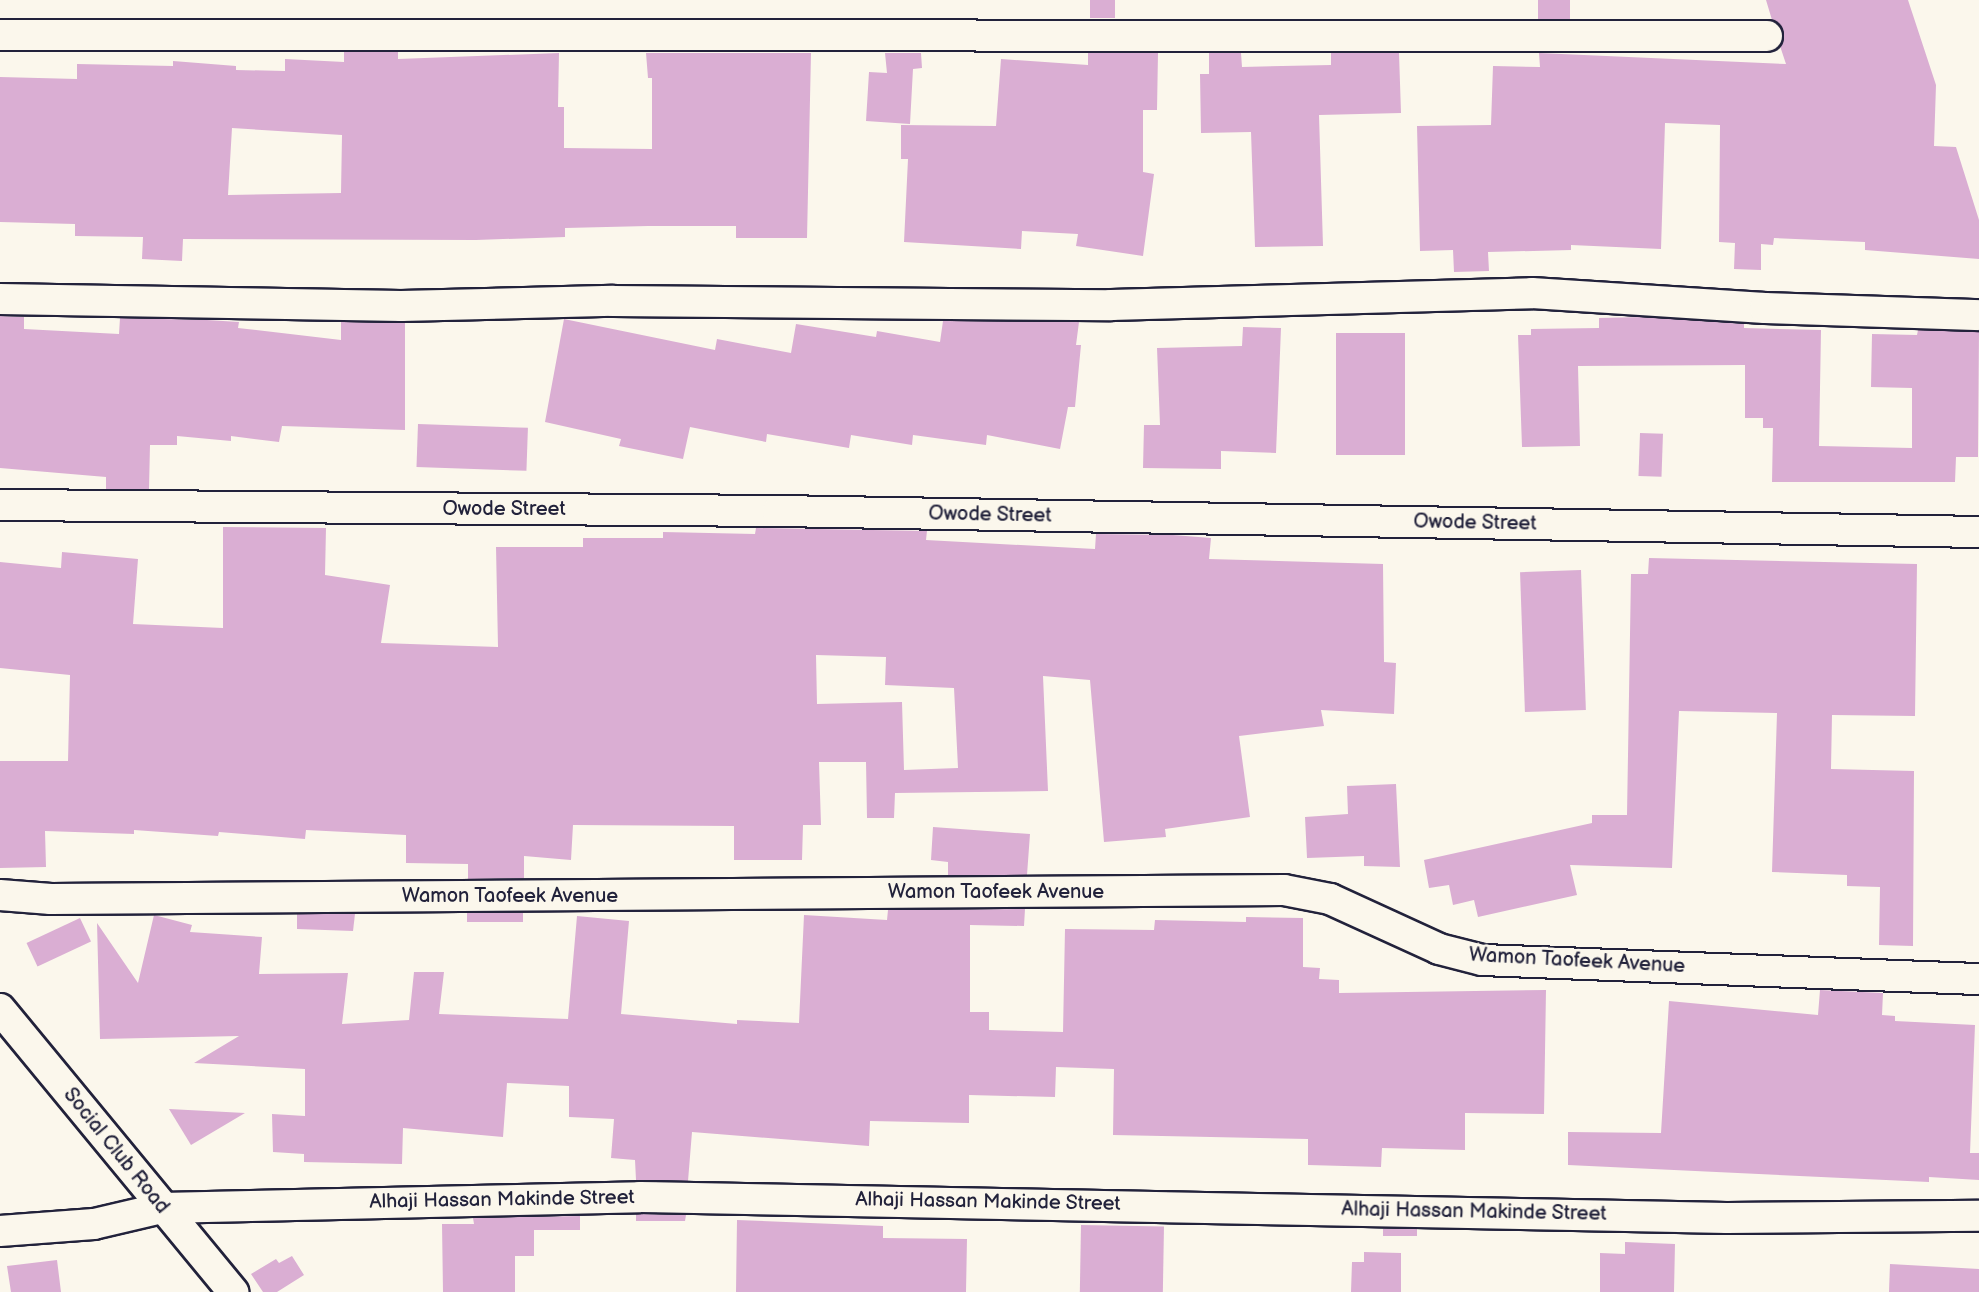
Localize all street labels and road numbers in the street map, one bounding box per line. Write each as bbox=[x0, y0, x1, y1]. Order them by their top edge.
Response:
street label: Owode Street bbox=[442, 497, 566, 521]
street label: Owode Street bbox=[928, 502, 1052, 528]
street label: Owode Street bbox=[1413, 510, 1537, 536]
street label: Wamon Taofeek Avenue bbox=[888, 880, 1104, 904]
street label: Wamon Taofeek Avenue bbox=[402, 884, 618, 908]
street label: Wamon Taofeek Avenue bbox=[1468, 943, 1686, 979]
street label: Social Club Road bbox=[58, 1083, 174, 1219]
street label: Alhaji Hassan Makinde Street bbox=[369, 1186, 635, 1214]
street label: Alhaji Hassan Makinde Street bbox=[855, 1188, 1121, 1216]
street label: Alhaji Hassan Makinde Street bbox=[1341, 1198, 1607, 1226]

